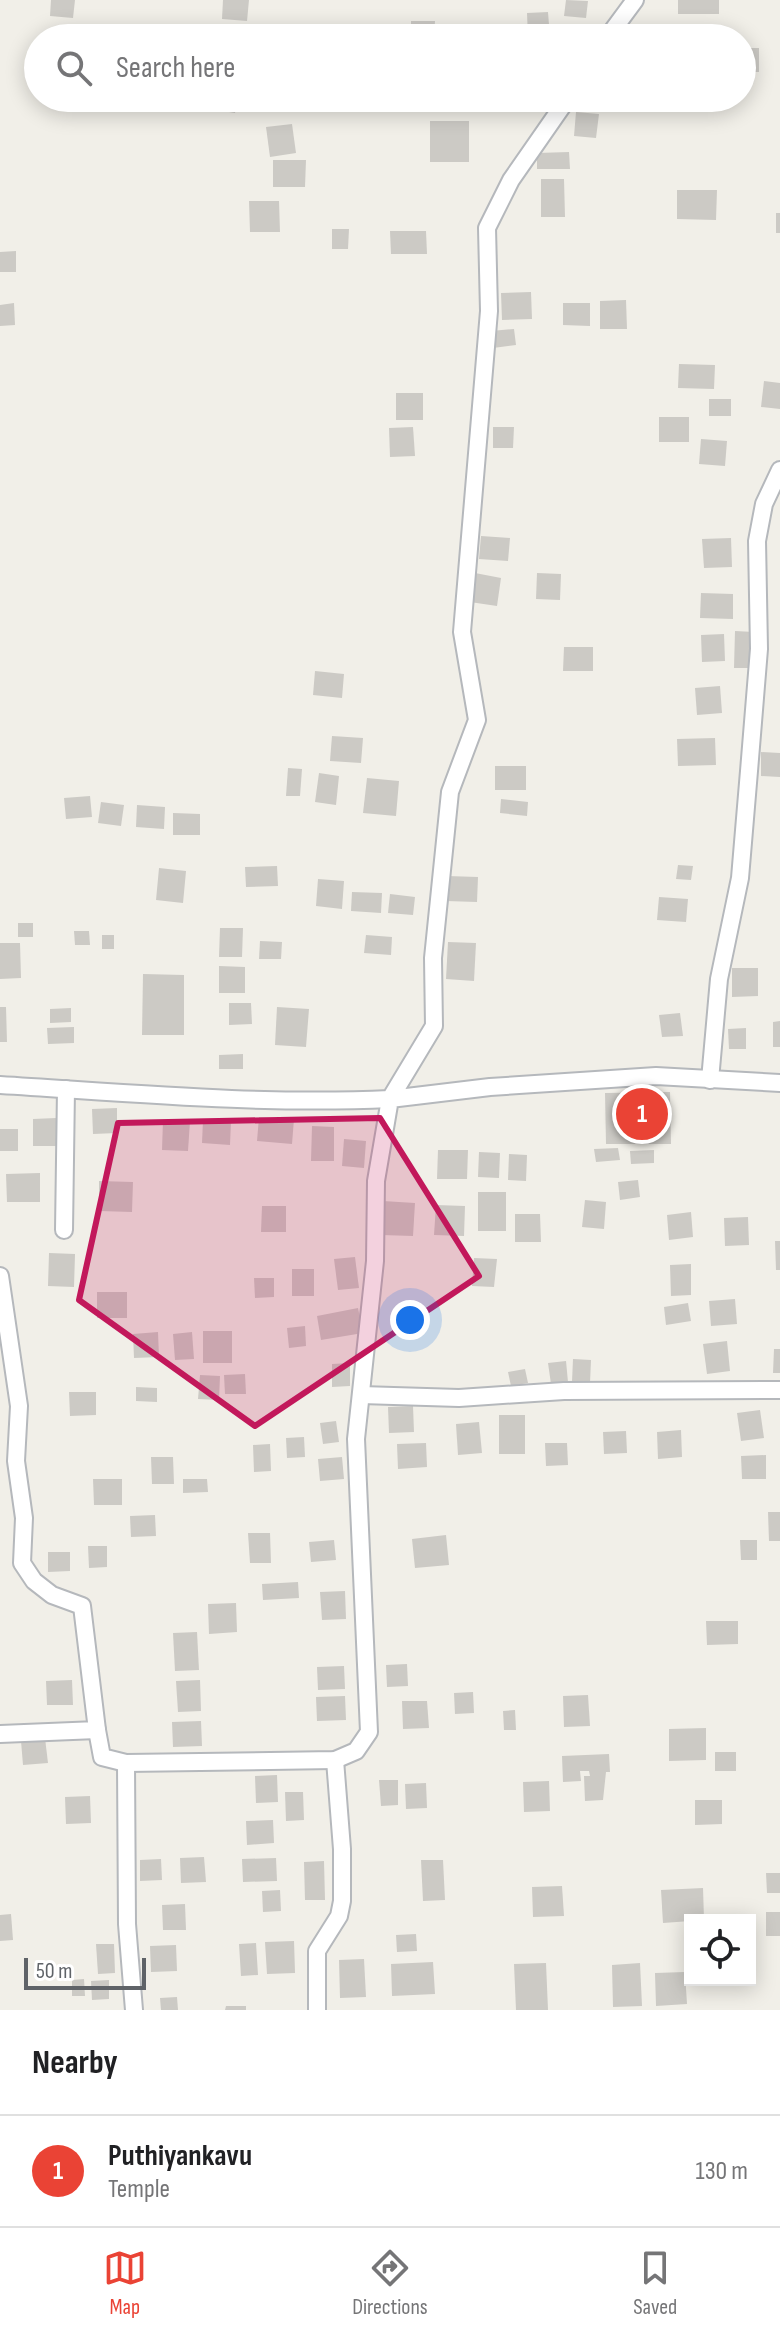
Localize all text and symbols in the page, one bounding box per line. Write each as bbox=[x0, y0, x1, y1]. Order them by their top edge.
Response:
search box bbox=[24, 24, 756, 112]
icon: search bbox=[52, 46, 96, 90]
text: Search here bbox=[116, 50, 235, 86]
pin: 1 bbox=[616, 1084, 668, 1144]
your location bbox=[390, 1300, 430, 1340]
map controls bbox=[684, 1914, 756, 1986]
button: locate bbox=[684, 1914, 756, 1986]
scale bar bbox=[24, 1954, 146, 1990]
text: 50 m bbox=[36, 1958, 72, 1985]
text: Nearby bbox=[32, 2042, 118, 2083]
text: Puthiyankavu bbox=[108, 2138, 252, 2174]
text: 1 bbox=[53, 2156, 63, 2187]
text: 130 m bbox=[696, 2156, 748, 2187]
text: Temple bbox=[108, 2174, 170, 2205]
tab: Map bbox=[103, 2246, 147, 2321]
tab: Directions bbox=[352, 2246, 428, 2321]
tab: Saved bbox=[633, 2246, 677, 2321]

